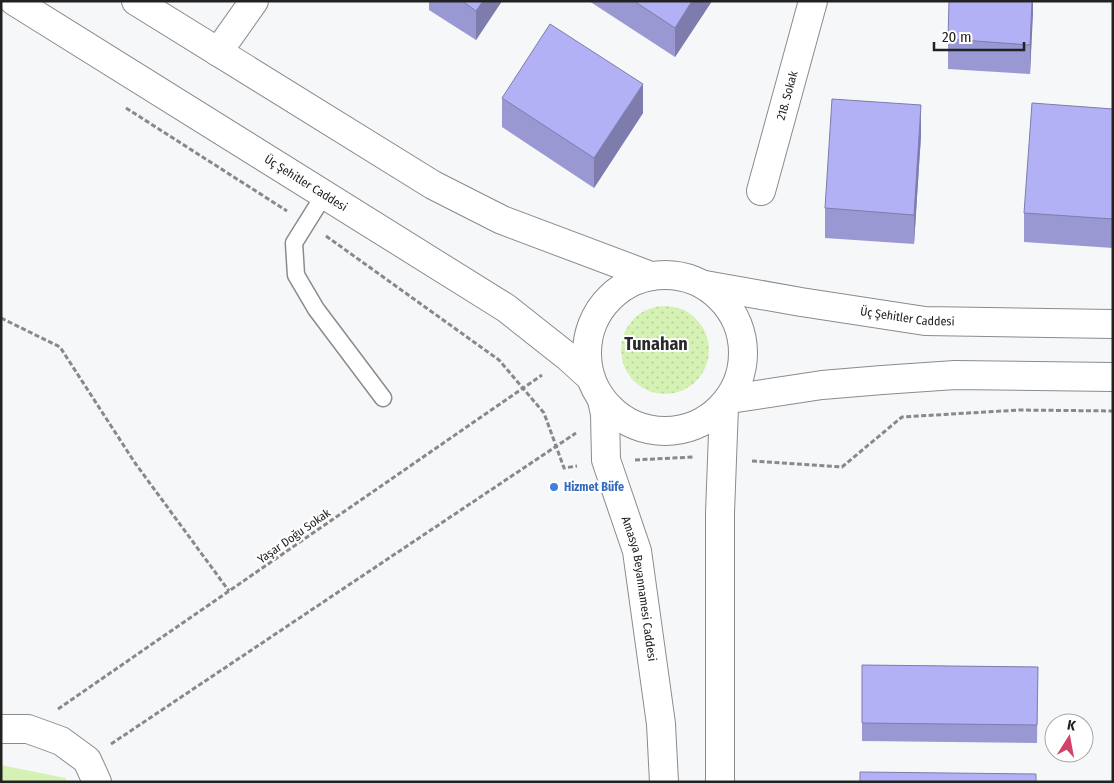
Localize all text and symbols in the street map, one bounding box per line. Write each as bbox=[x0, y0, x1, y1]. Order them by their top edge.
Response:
scale bar bbox=[934, 20, 1024, 52]
text: 20 m bbox=[942, 28, 972, 46]
street label: 218. Sokak bbox=[774, 69, 801, 122]
street label: Üç Şehitler Caddesi bbox=[262, 150, 350, 214]
street label: Üç Şehitler Caddesi bbox=[859, 302, 955, 328]
district label: Tunahan bbox=[624, 333, 688, 355]
place label: Hizmet Büfe bbox=[564, 480, 624, 494]
marker: Hizmet Büfe bbox=[548, 481, 560, 493]
street label: Yaşar Doğu Sokak bbox=[255, 505, 333, 566]
street label: Amasya Beyannamesi Caddesi bbox=[619, 515, 659, 662]
north arrow bbox=[1044, 713, 1094, 763]
text: K bbox=[1066, 717, 1078, 735]

